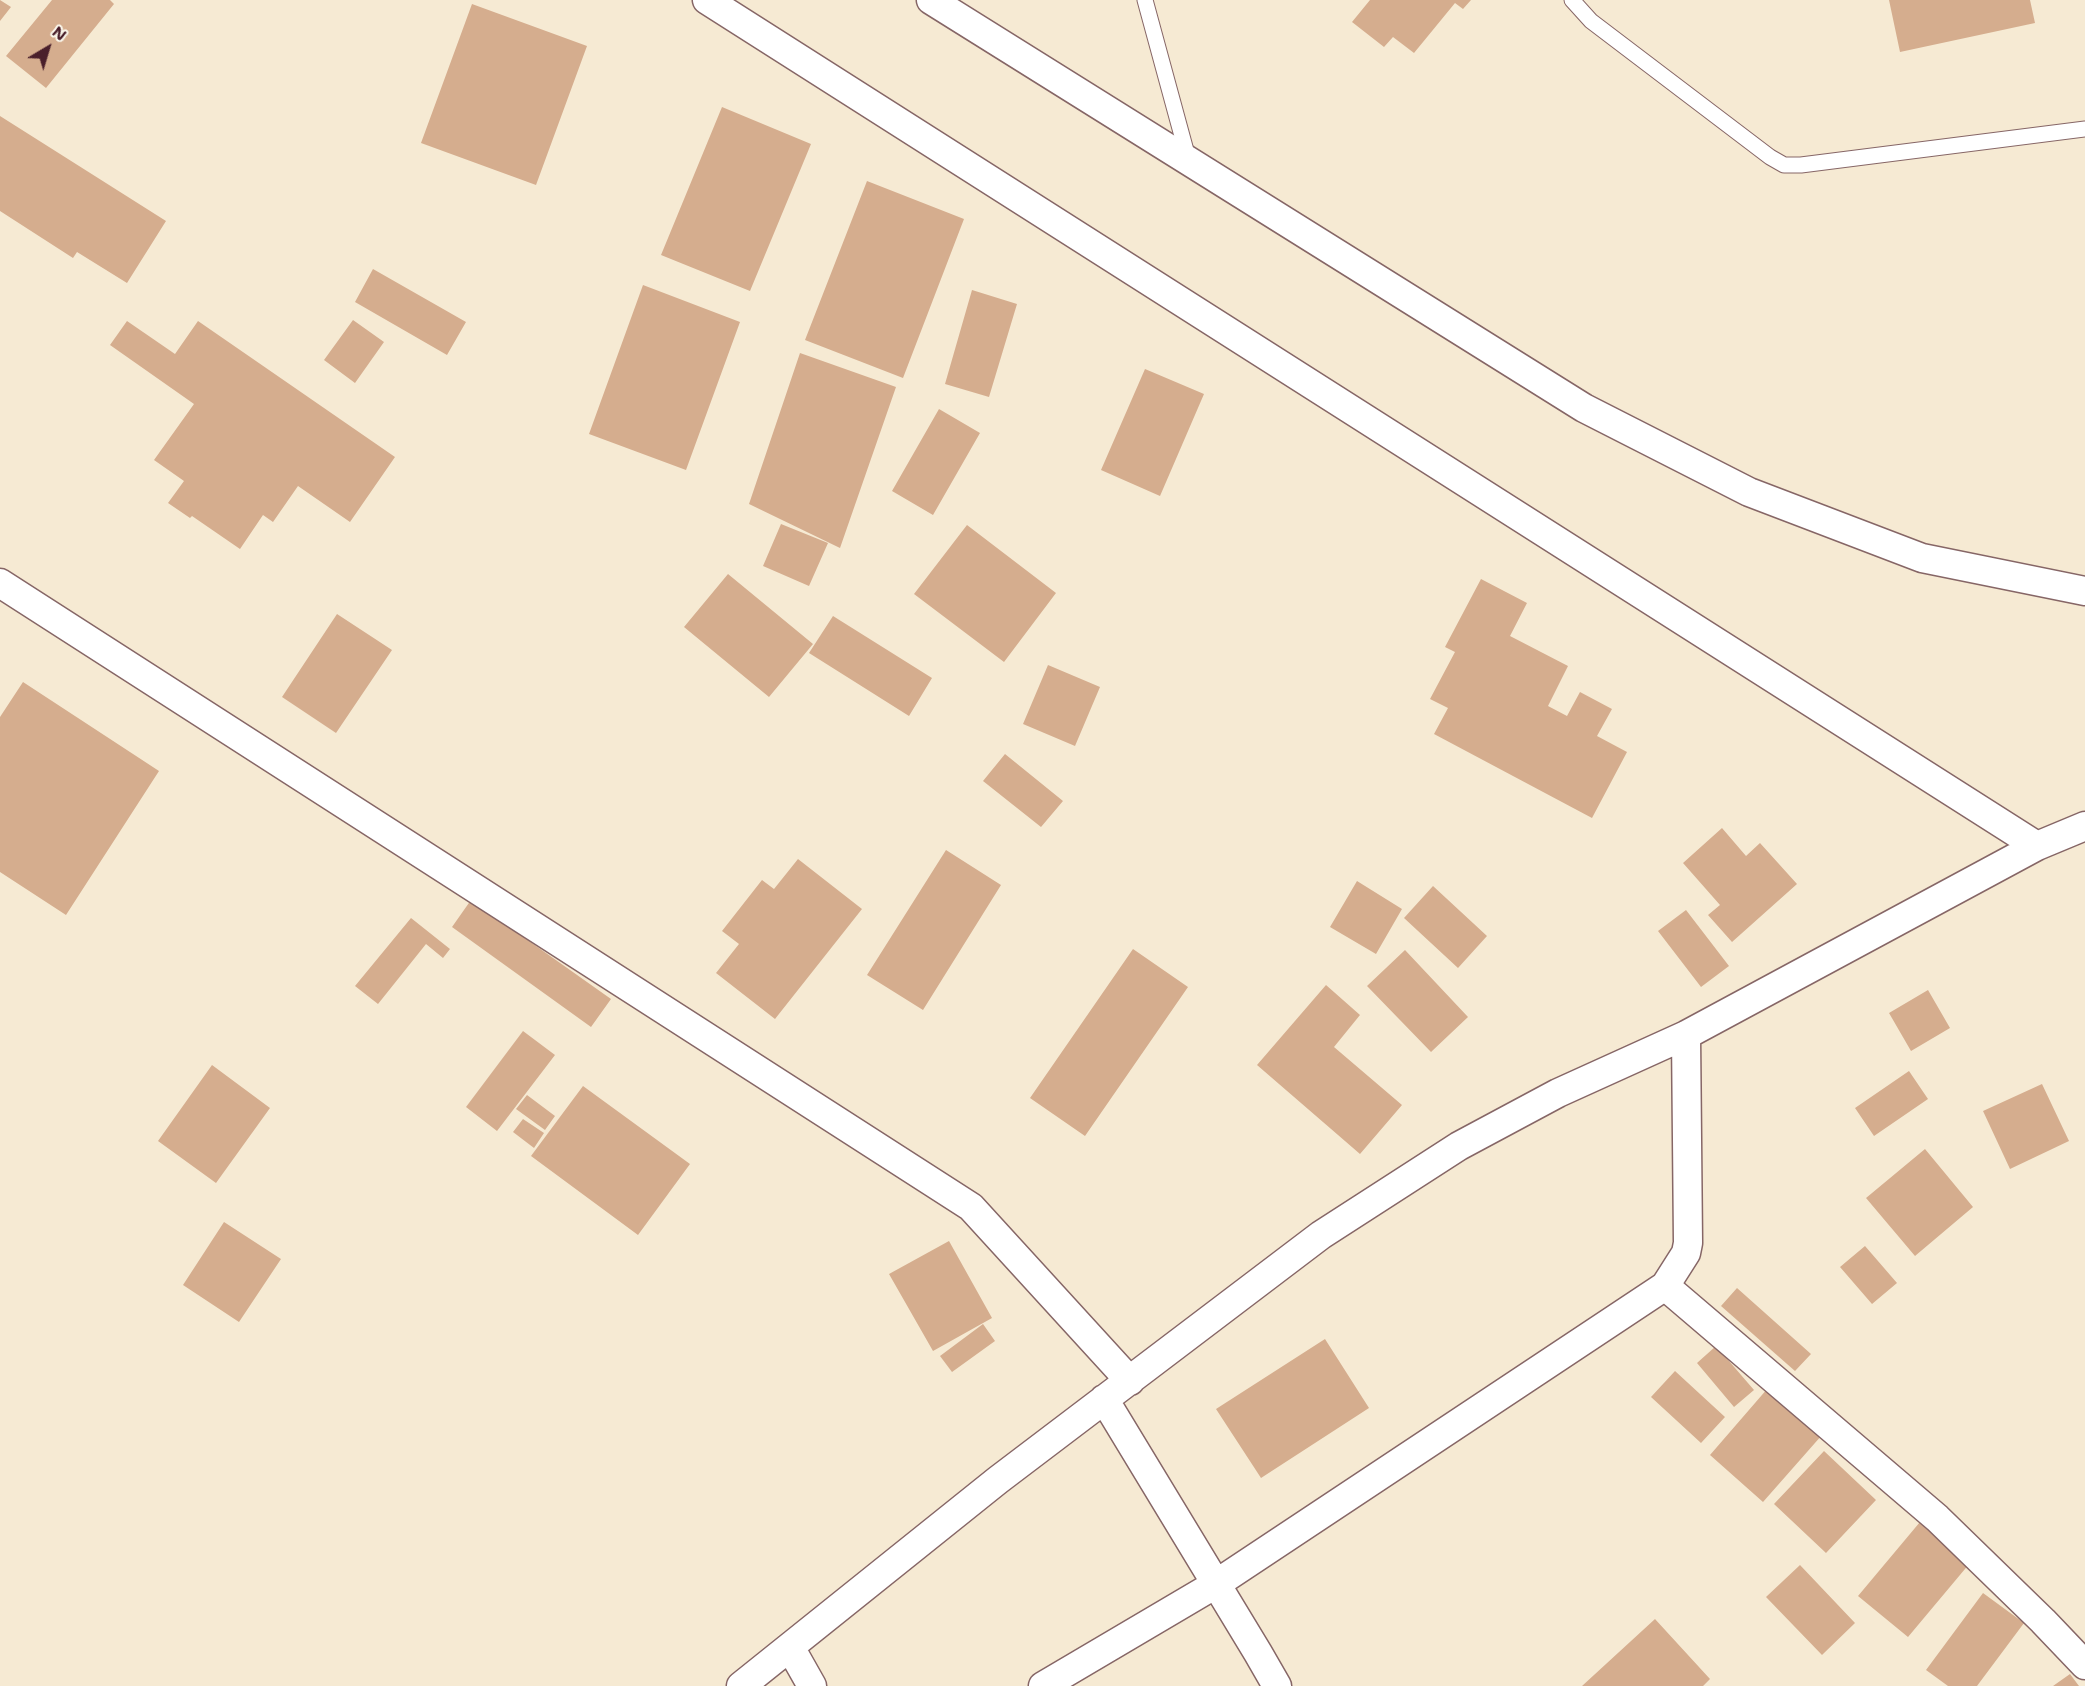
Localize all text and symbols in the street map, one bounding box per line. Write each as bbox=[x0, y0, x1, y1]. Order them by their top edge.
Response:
north arrow bbox=[18, 18, 78, 78]
text: N bbox=[48, 21, 71, 46]

